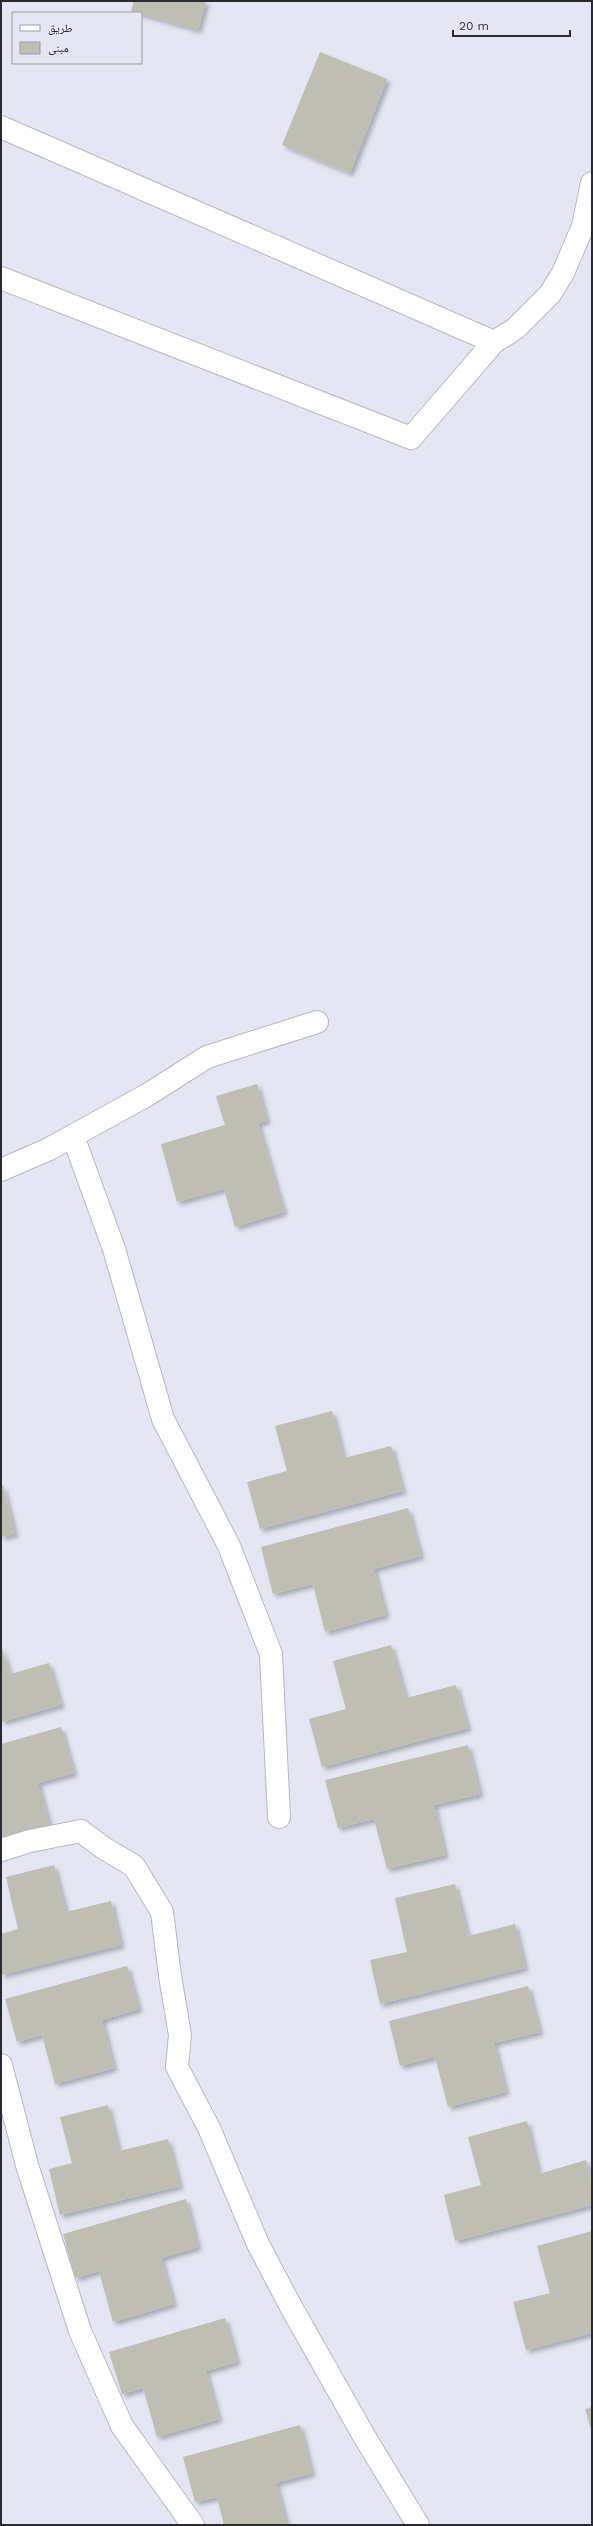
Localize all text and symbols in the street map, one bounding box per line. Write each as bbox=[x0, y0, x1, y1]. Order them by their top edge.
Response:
legend bbox=[12, 12, 142, 64]
scale bar bbox=[453, 12, 570, 38]
text: 20 m bbox=[459, 19, 489, 33]
text: طريق bbox=[48, 21, 73, 35]
text: مبنى bbox=[48, 41, 69, 55]

